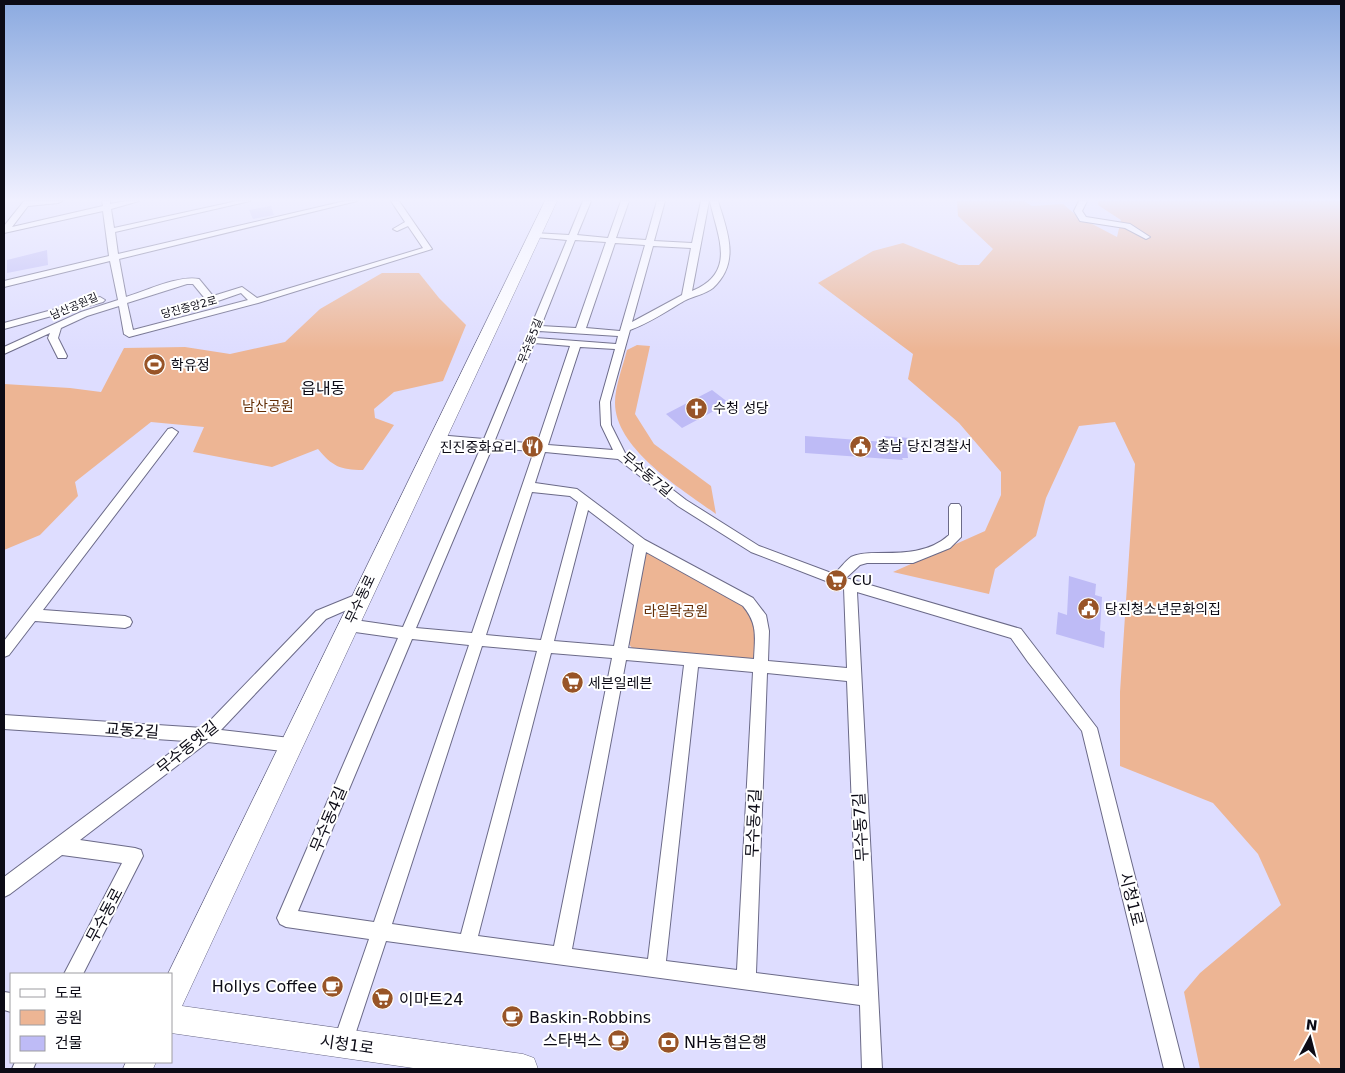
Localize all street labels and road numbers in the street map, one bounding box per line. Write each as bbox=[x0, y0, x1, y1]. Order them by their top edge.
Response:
street label: 남산공원길 bbox=[48, 291, 100, 322]
street label: 당진중앙2로 bbox=[160, 294, 219, 321]
street label: 무수동5길 bbox=[516, 317, 545, 366]
street label: 무수동7길 bbox=[619, 448, 675, 500]
street label: 무수동로 bbox=[342, 572, 378, 626]
street label: 무수동옛길 bbox=[153, 717, 222, 778]
street label: 교동2길 bbox=[104, 719, 160, 742]
street label: 무수동4길 bbox=[306, 784, 351, 855]
street label: 무수동4길 bbox=[742, 788, 765, 858]
street label: 무수동7길 bbox=[849, 792, 872, 862]
street label: 시청1로 bbox=[1116, 870, 1147, 928]
street label: 무수동로 bbox=[82, 885, 127, 946]
street label: 시청1로 bbox=[319, 1031, 375, 1058]

